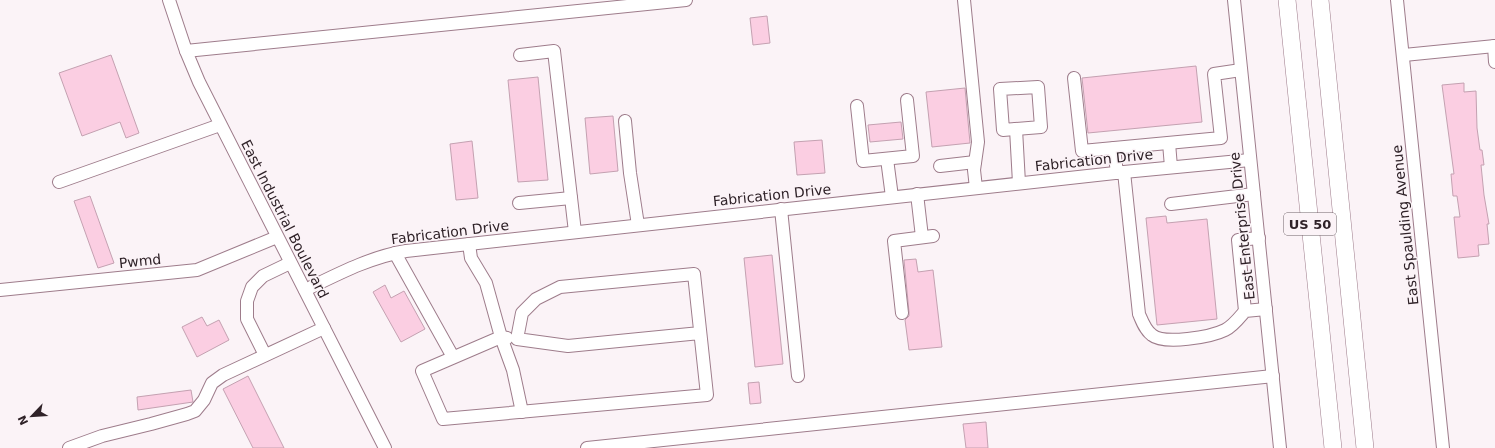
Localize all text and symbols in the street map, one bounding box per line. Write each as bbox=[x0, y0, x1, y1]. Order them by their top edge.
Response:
street label: East Industrial Boulevard bbox=[238, 137, 332, 301]
street label: East Spaulding Avenue bbox=[1389, 144, 1421, 306]
street label: Fabrication Drive bbox=[1034, 146, 1154, 174]
street label: East Enterprise Drive bbox=[1226, 151, 1258, 301]
street label: Fabrication Drive bbox=[712, 181, 832, 209]
road number: US 50 bbox=[1284, 213, 1336, 235]
street label: Fabrication Drive bbox=[390, 217, 510, 247]
street label: Pwmd bbox=[118, 251, 162, 271]
north arrow bbox=[12, 396, 52, 436]
text: N bbox=[16, 413, 31, 427]

